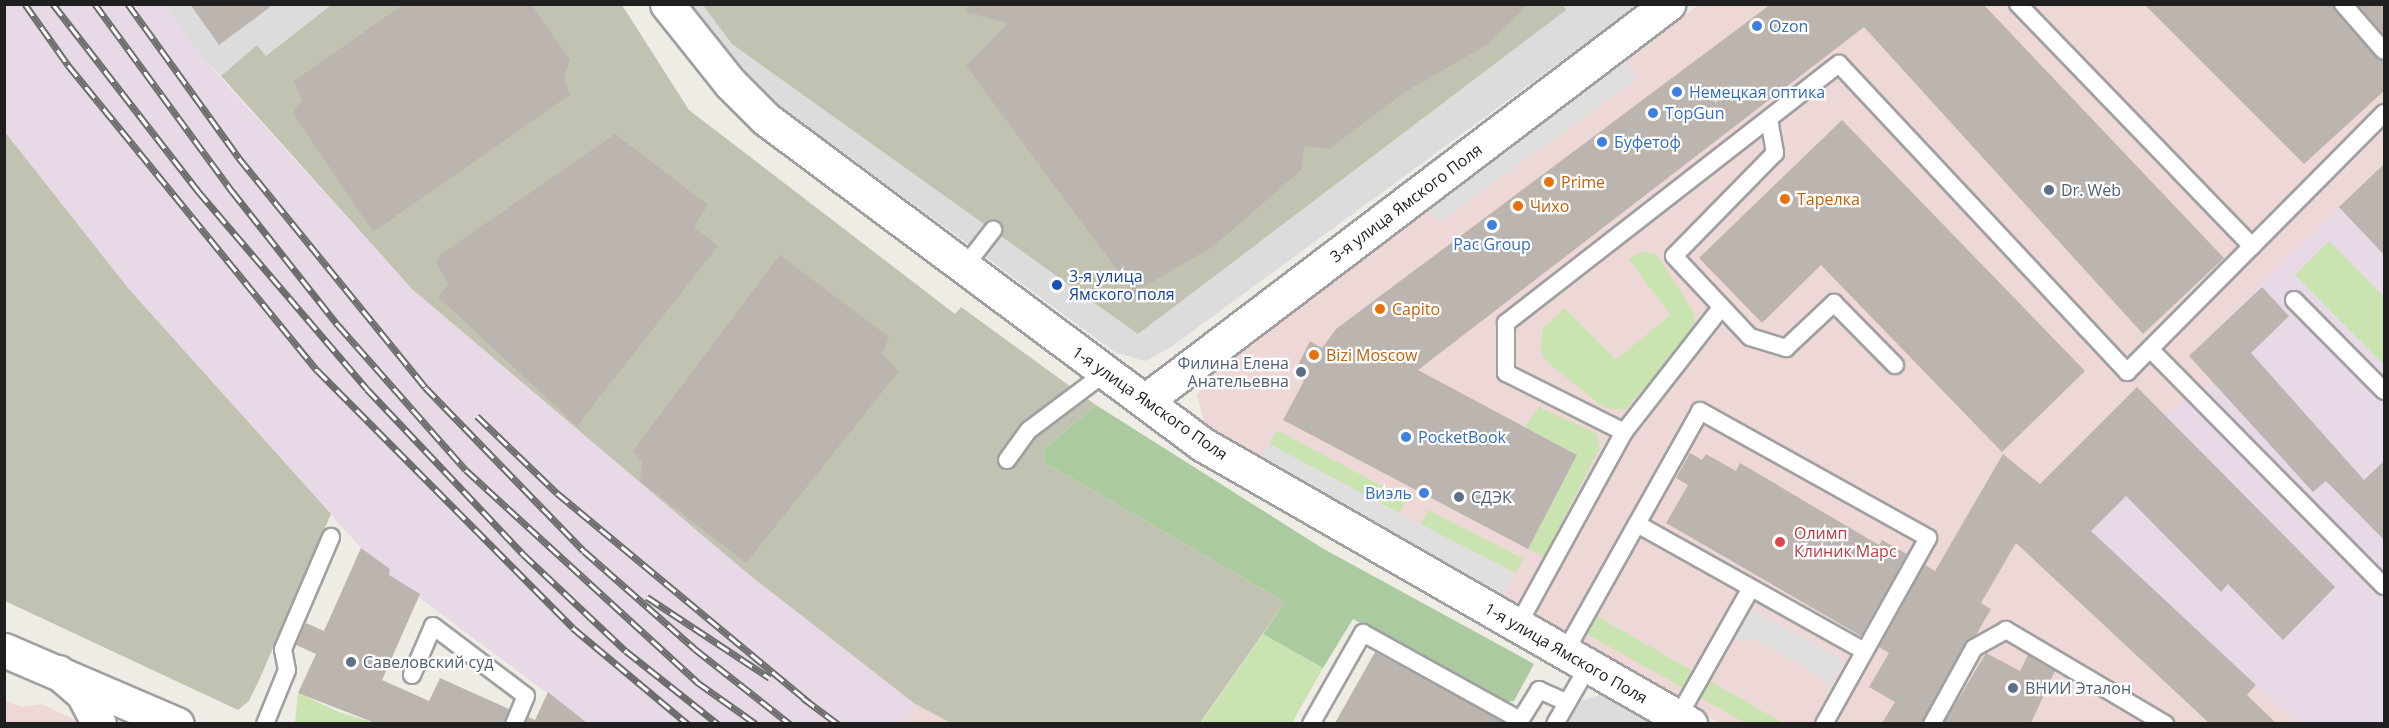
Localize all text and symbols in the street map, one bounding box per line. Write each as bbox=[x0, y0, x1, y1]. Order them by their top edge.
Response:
place label: Ozon bbox=[1769, 16, 1808, 36]
marker: Ozon bbox=[1750, 19, 1764, 33]
place label: Немецкая оптика bbox=[1689, 82, 1825, 102]
marker: Немецкая оптика bbox=[1670, 85, 1684, 99]
place label: TopGun bbox=[1665, 103, 1724, 123]
marker: TopGun bbox=[1646, 106, 1660, 120]
place label: Буфетоф bbox=[1614, 132, 1681, 152]
marker: Буфетоф bbox=[1595, 135, 1609, 149]
street label: 3-я улица Ямского Поля bbox=[1326, 140, 1486, 266]
place label: Prime bbox=[1561, 172, 1605, 192]
marker: Prime bbox=[1542, 175, 1556, 189]
place label: Dr. Web bbox=[2061, 180, 2121, 200]
marker: Dr. Web bbox=[2042, 183, 2056, 197]
place label: Тарелка bbox=[1797, 189, 1860, 209]
marker: Тарелка bbox=[1778, 192, 1792, 206]
place label: Чихо bbox=[1530, 196, 1569, 216]
marker: Чихо bbox=[1511, 199, 1525, 213]
marker: Pac Group bbox=[1485, 218, 1499, 232]
place label: Pac Group bbox=[1453, 234, 1531, 254]
place label: 3-я улица Ямского поля bbox=[1069, 266, 1175, 304]
marker: 3-я улица Ямского поля bbox=[1050, 278, 1064, 292]
place label: Capito bbox=[1392, 299, 1440, 319]
marker: Capito bbox=[1373, 302, 1387, 316]
street label: 1-я улица Ямского Поля bbox=[1069, 342, 1231, 464]
place label: Bizi Moscow bbox=[1326, 345, 1417, 365]
marker: Bizi Moscow bbox=[1307, 348, 1321, 362]
place label: Филина Елена Анательевна bbox=[1178, 353, 1289, 391]
marker: Филина Елена Анательевна bbox=[1294, 365, 1308, 379]
place label: PocketBook bbox=[1418, 427, 1506, 447]
marker: PocketBook bbox=[1399, 430, 1413, 444]
place label: Виэль bbox=[1365, 483, 1412, 503]
marker: Виэль bbox=[1417, 486, 1431, 500]
place label: СДЭК bbox=[1471, 487, 1512, 507]
marker: СДЭК bbox=[1452, 490, 1466, 504]
place label: Олимп Клиник Марс bbox=[1794, 523, 1897, 561]
marker: Олимп Клиник Марс bbox=[1771, 533, 1789, 551]
street label: 1-я улица Ямского Поля bbox=[1481, 598, 1651, 708]
place label: Савеловский cуд bbox=[363, 652, 493, 672]
marker: Савеловский cуд bbox=[344, 655, 358, 669]
place label: ВНИИ Эталон bbox=[2025, 678, 2131, 698]
marker: ВНИИ Эталон bbox=[2006, 681, 2020, 695]

